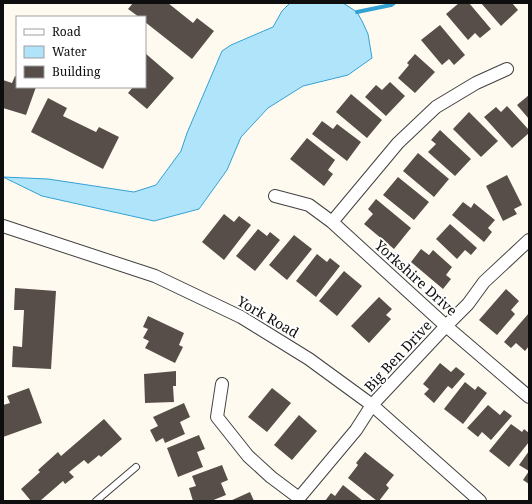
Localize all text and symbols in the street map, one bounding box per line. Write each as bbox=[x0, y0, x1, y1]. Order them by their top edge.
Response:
legend bbox=[16, 16, 146, 88]
text: Road bbox=[52, 23, 82, 40]
text: Water bbox=[52, 43, 87, 60]
text: Building bbox=[52, 63, 101, 80]
street label: Yorkshire Drive bbox=[370, 235, 462, 320]
street label: York Road bbox=[233, 291, 303, 342]
street label: Big Ben Drive bbox=[360, 316, 436, 395]

